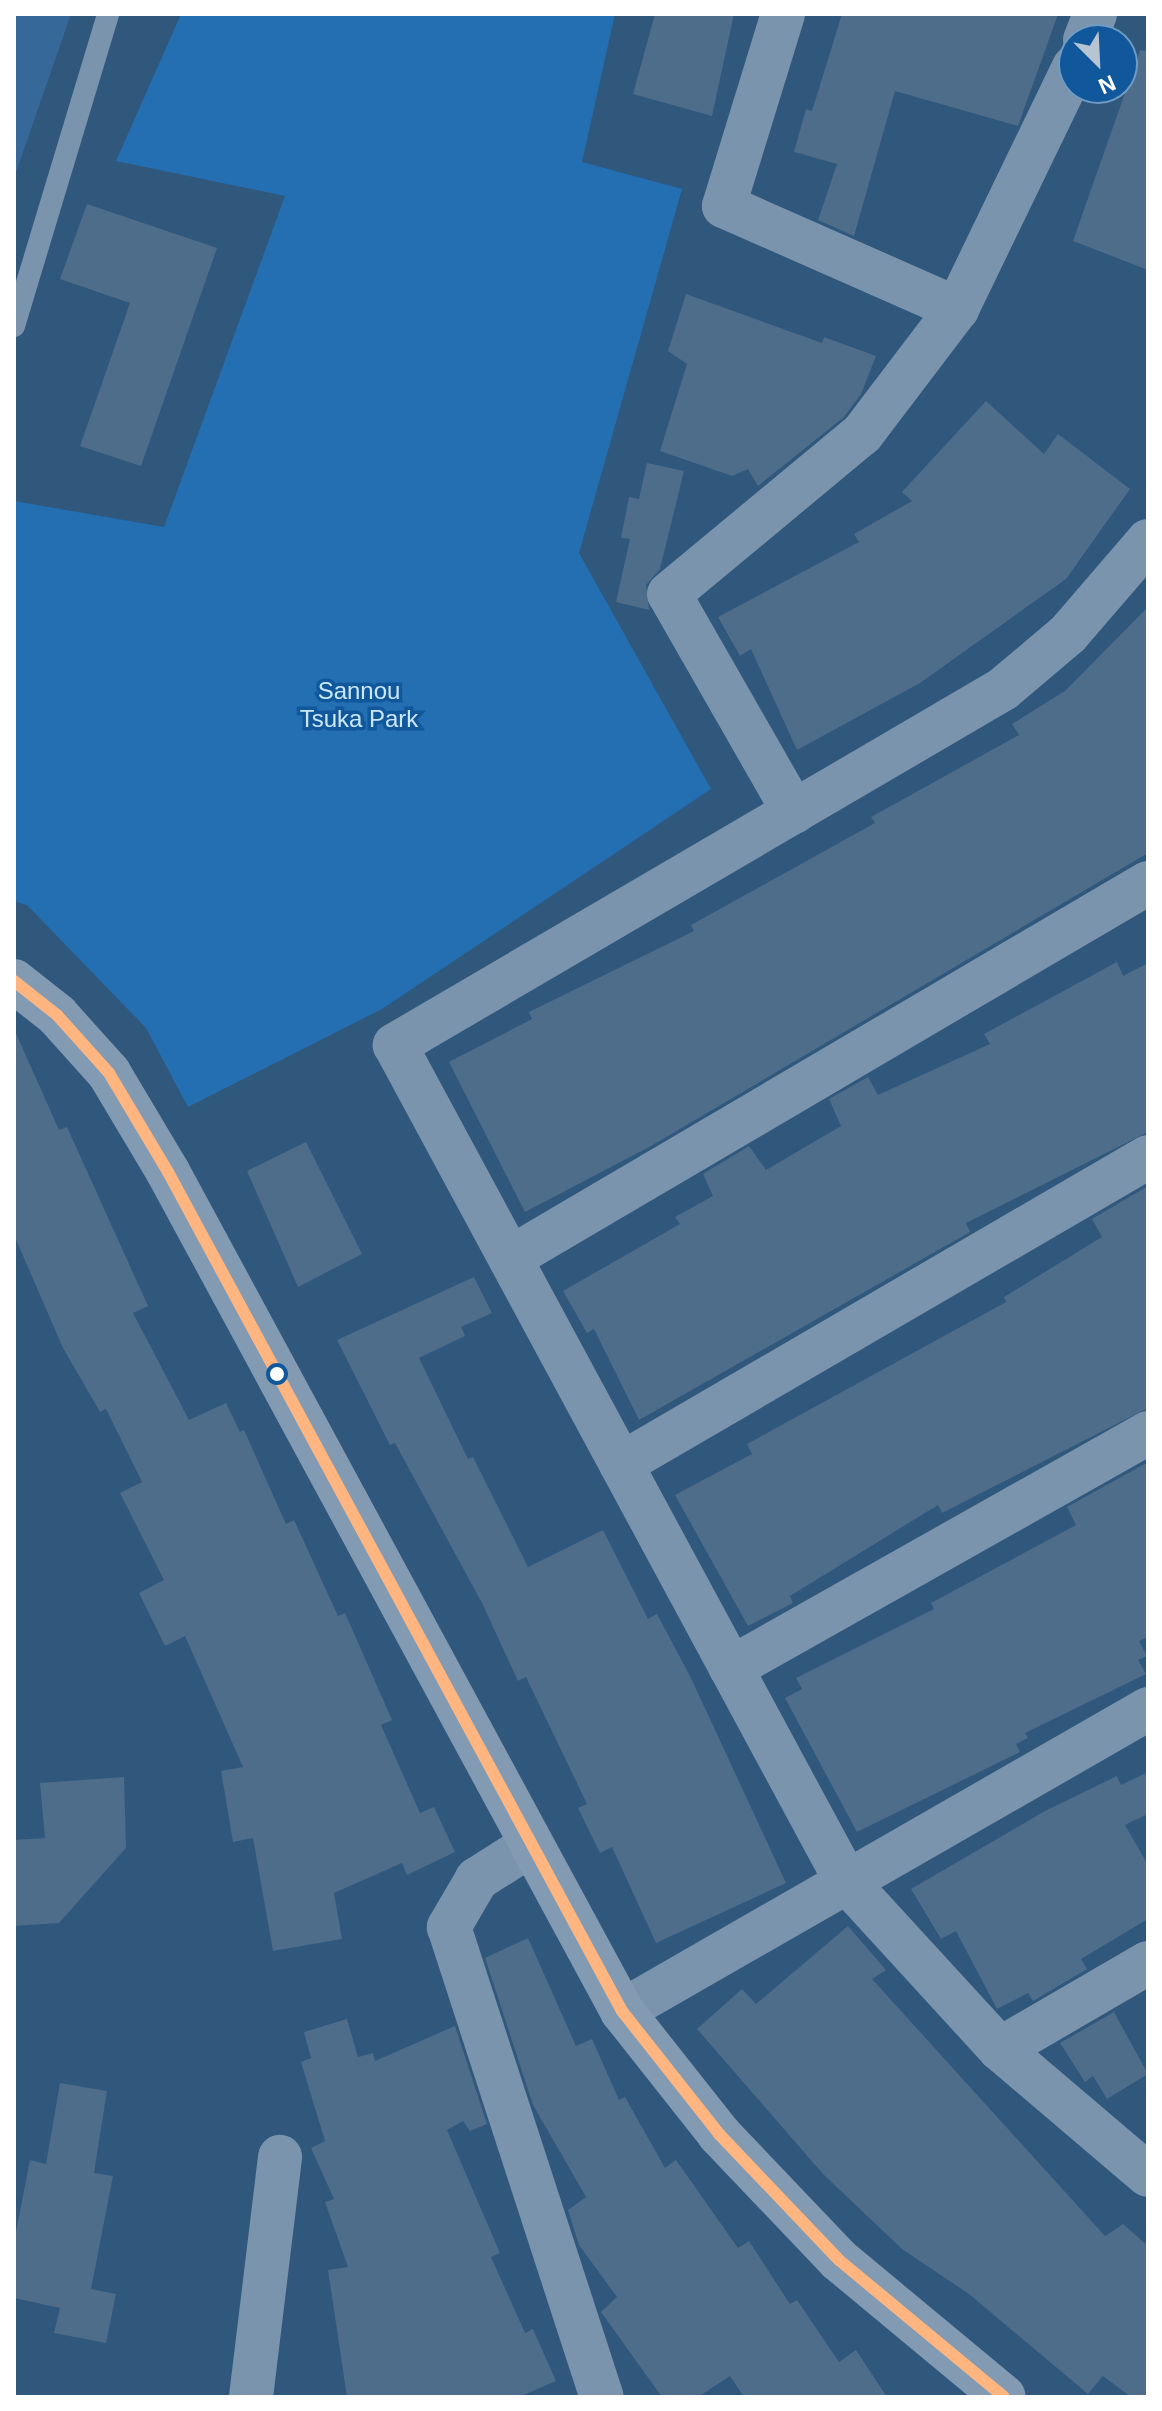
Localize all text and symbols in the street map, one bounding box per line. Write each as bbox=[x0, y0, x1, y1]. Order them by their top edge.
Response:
north arrow bbox=[1058, 24, 1138, 104]
text: N bbox=[1095, 70, 1120, 99]
park label: Sannou Tsuka Park bbox=[300, 677, 418, 733]
unlabelled marker bbox=[269, 1366, 285, 1382]

